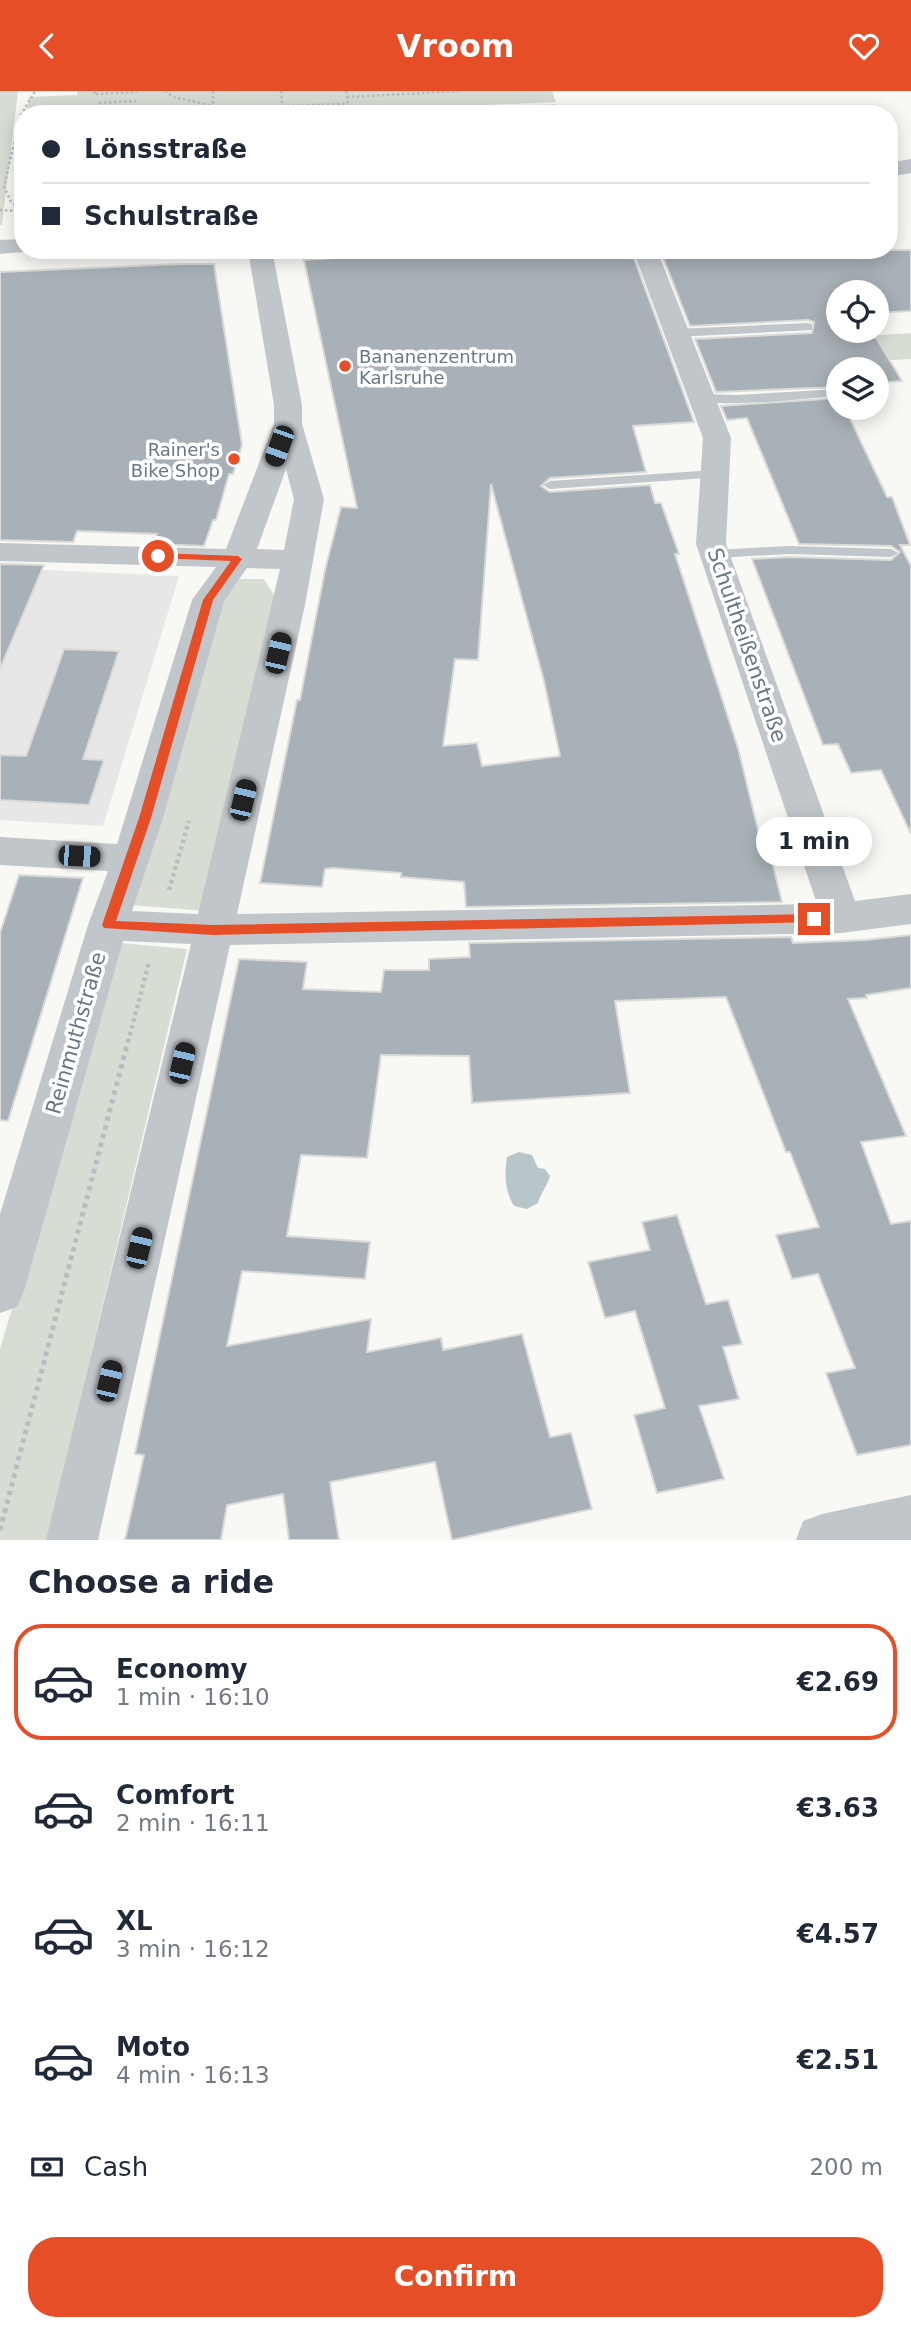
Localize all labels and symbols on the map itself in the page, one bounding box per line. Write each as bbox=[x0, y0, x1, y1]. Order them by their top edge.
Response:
place label: Bananenzentrum Karlsruhe bbox=[359, 346, 514, 388]
marker: Bananenzentrum Karlsruhe bbox=[337, 358, 353, 374]
car bbox=[262, 423, 297, 469]
place label: Rainer's Bike Shop bbox=[131, 439, 220, 481]
marker: Rainer's Bike Shop bbox=[226, 451, 242, 467]
route start bbox=[142, 540, 174, 572]
street label: Schultheißenstraße bbox=[702, 545, 792, 745]
car bbox=[264, 630, 293, 676]
car bbox=[229, 777, 258, 823]
callout: 1 min bbox=[756, 817, 872, 867]
car bbox=[58, 844, 101, 868]
route end bbox=[798, 903, 830, 935]
street label: Reinmuthstraße bbox=[41, 949, 111, 1117]
car bbox=[168, 1040, 197, 1086]
car bbox=[125, 1225, 154, 1271]
car bbox=[95, 1358, 124, 1404]

